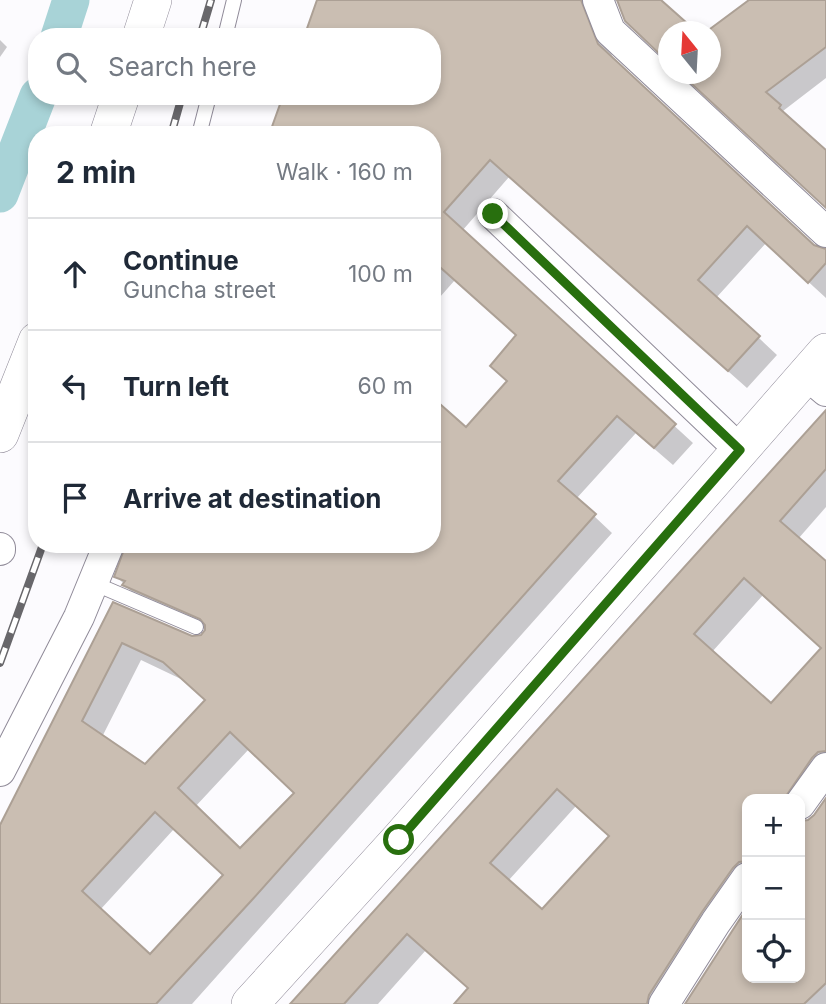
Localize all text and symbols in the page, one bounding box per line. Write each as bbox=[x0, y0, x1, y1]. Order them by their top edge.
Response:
north arrow bbox=[658, 21, 721, 84]
search box bbox=[28, 28, 441, 105]
icon: search bbox=[52, 48, 90, 86]
text: Search here bbox=[108, 51, 257, 82]
text: 2 min bbox=[56, 154, 136, 190]
text: Walk · 160 m bbox=[276, 158, 413, 186]
route end bbox=[477, 198, 508, 229]
text: Continue bbox=[123, 245, 239, 276]
icon: ahead bbox=[56, 255, 94, 293]
text: 100 m bbox=[348, 260, 413, 288]
text: Guncha street bbox=[123, 276, 276, 304]
icon: left bbox=[56, 367, 94, 405]
text: Turn left bbox=[123, 371, 229, 402]
text: 60 m bbox=[358, 372, 413, 400]
icon: arrive bbox=[56, 479, 94, 517]
text: Arrive at destination bbox=[123, 483, 382, 514]
map controls bbox=[742, 794, 805, 983]
button: + bbox=[742, 794, 805, 857]
route start bbox=[383, 824, 414, 855]
button: − bbox=[742, 857, 805, 920]
button: locate bbox=[742, 920, 805, 983]

